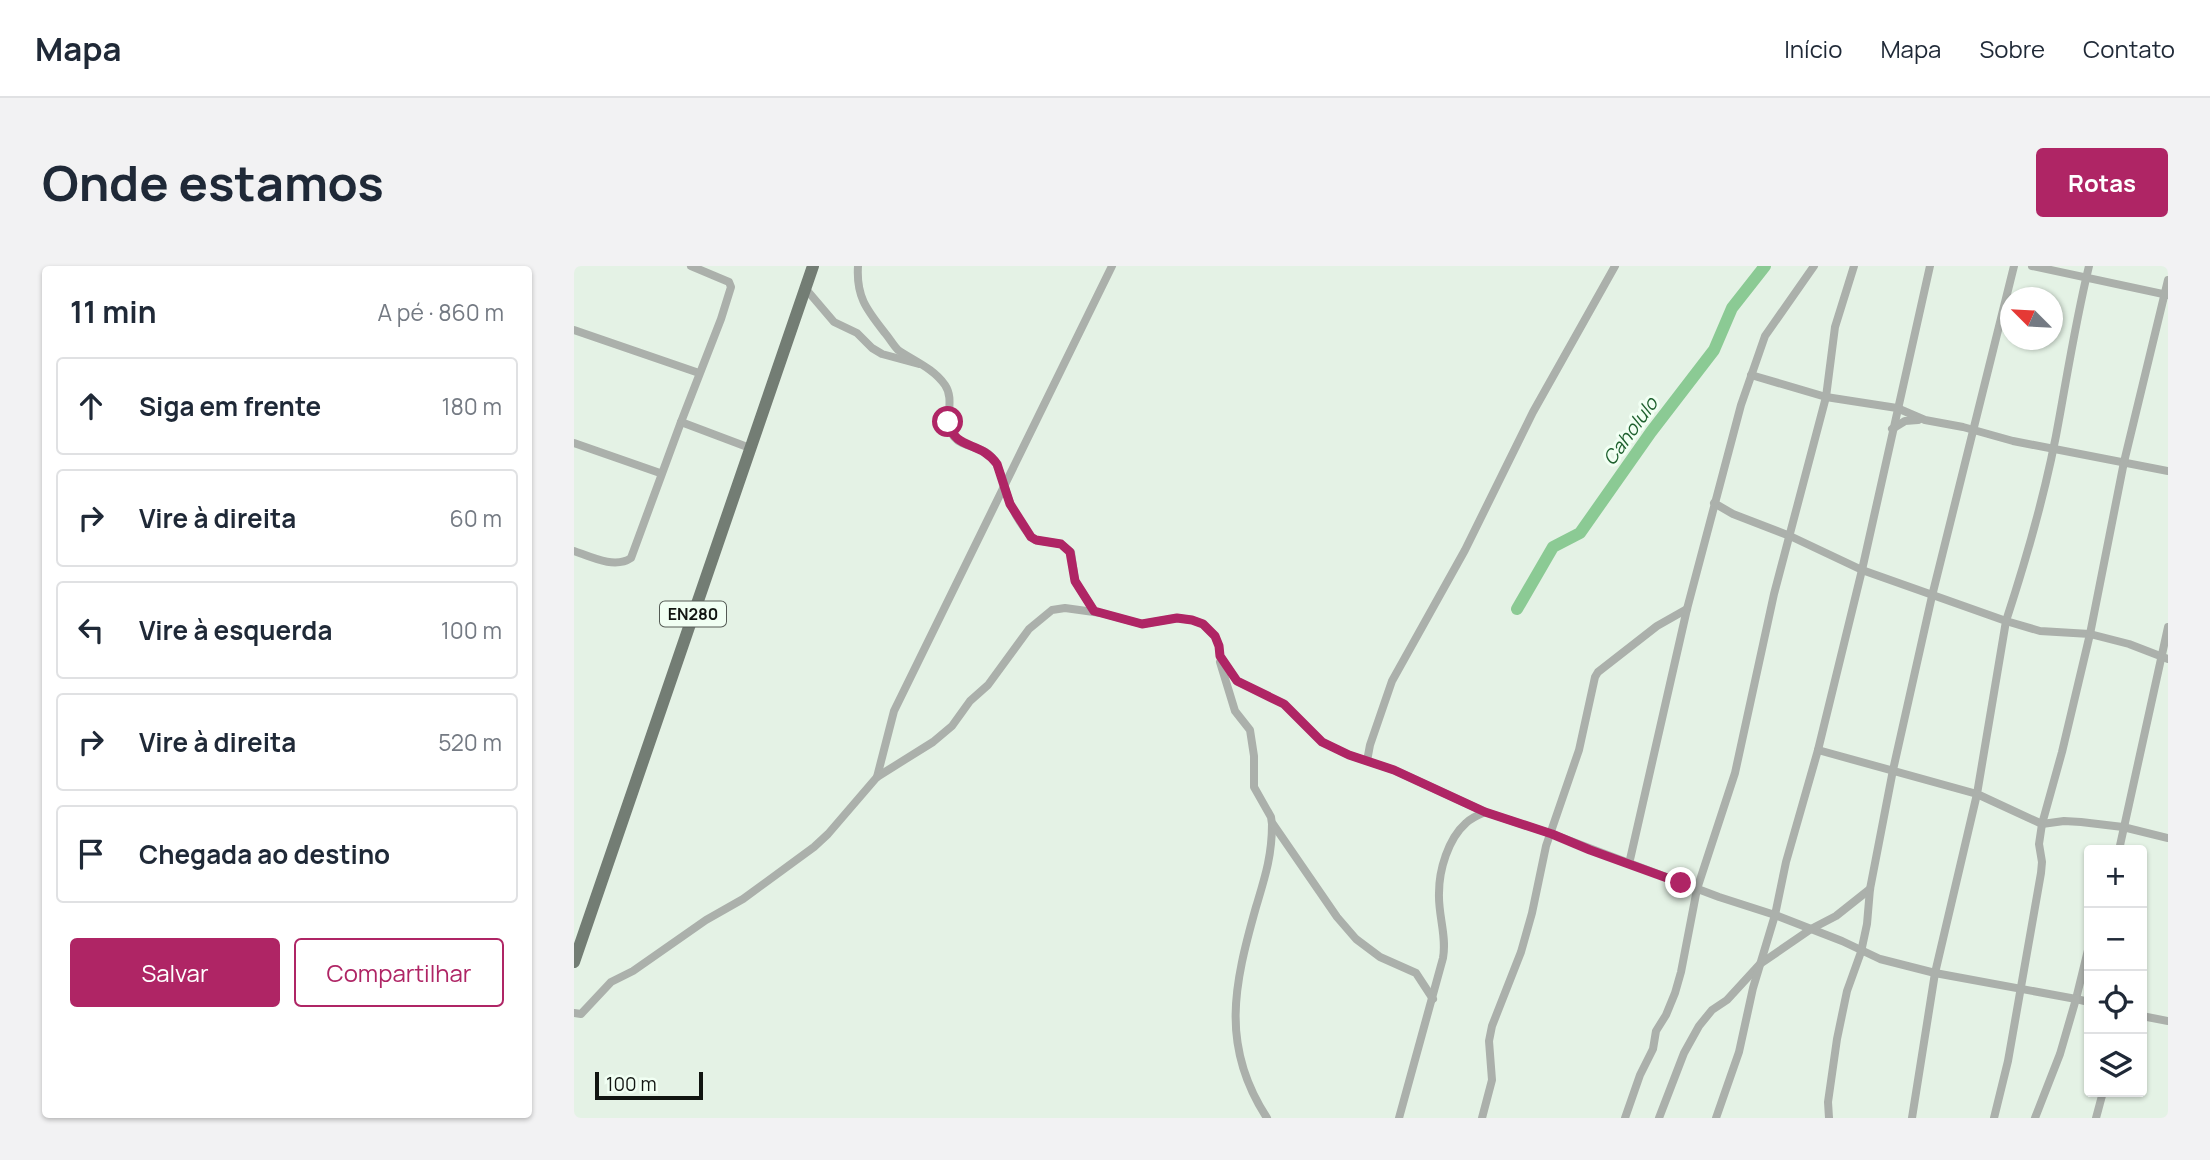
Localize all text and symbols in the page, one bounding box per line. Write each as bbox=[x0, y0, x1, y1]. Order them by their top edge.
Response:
text: Mapa bbox=[35, 26, 122, 71]
text: Início bbox=[1784, 32, 1842, 65]
text: Mapa bbox=[1880, 32, 1941, 65]
text: Sobre bbox=[1979, 32, 2045, 65]
text: Contato bbox=[2083, 32, 2175, 65]
button: Rotas bbox=[2036, 148, 2168, 217]
text: Onde estamos bbox=[42, 149, 384, 216]
north arrow bbox=[2000, 287, 2063, 350]
text: 11 min bbox=[70, 291, 156, 332]
text: A pé · 860 m bbox=[378, 296, 504, 328]
icon: ahead bbox=[72, 387, 110, 425]
text: Siga em frente bbox=[139, 388, 321, 424]
text: 180 m bbox=[442, 390, 502, 422]
water label: Caholulo bbox=[1597, 390, 1664, 470]
route start bbox=[932, 406, 963, 437]
icon: right bbox=[72, 499, 110, 537]
text: Vire à direita bbox=[139, 500, 296, 536]
text: 60 m bbox=[450, 502, 502, 534]
road number: EN280 bbox=[660, 602, 726, 626]
icon: left bbox=[72, 611, 110, 649]
text: Vire à esquerda bbox=[139, 612, 332, 648]
text: 100 m bbox=[441, 614, 502, 646]
icon: right bbox=[72, 723, 110, 761]
text: Vire à direita bbox=[139, 724, 296, 760]
text: 520 m bbox=[438, 726, 502, 758]
icon: arrive bbox=[72, 835, 110, 873]
text: Chegada ao destino bbox=[139, 836, 390, 872]
map controls bbox=[2084, 845, 2147, 1097]
button: + bbox=[2084, 845, 2147, 908]
route end bbox=[1665, 867, 1696, 898]
button: − bbox=[2084, 908, 2147, 971]
button: Salvar bbox=[70, 938, 280, 1007]
button: Compartilhar bbox=[294, 938, 504, 1007]
button: locate bbox=[2084, 971, 2147, 1034]
button: layers bbox=[2084, 1034, 2147, 1097]
scale bar bbox=[595, 1069, 704, 1101]
text: 100 m bbox=[606, 1071, 657, 1097]

